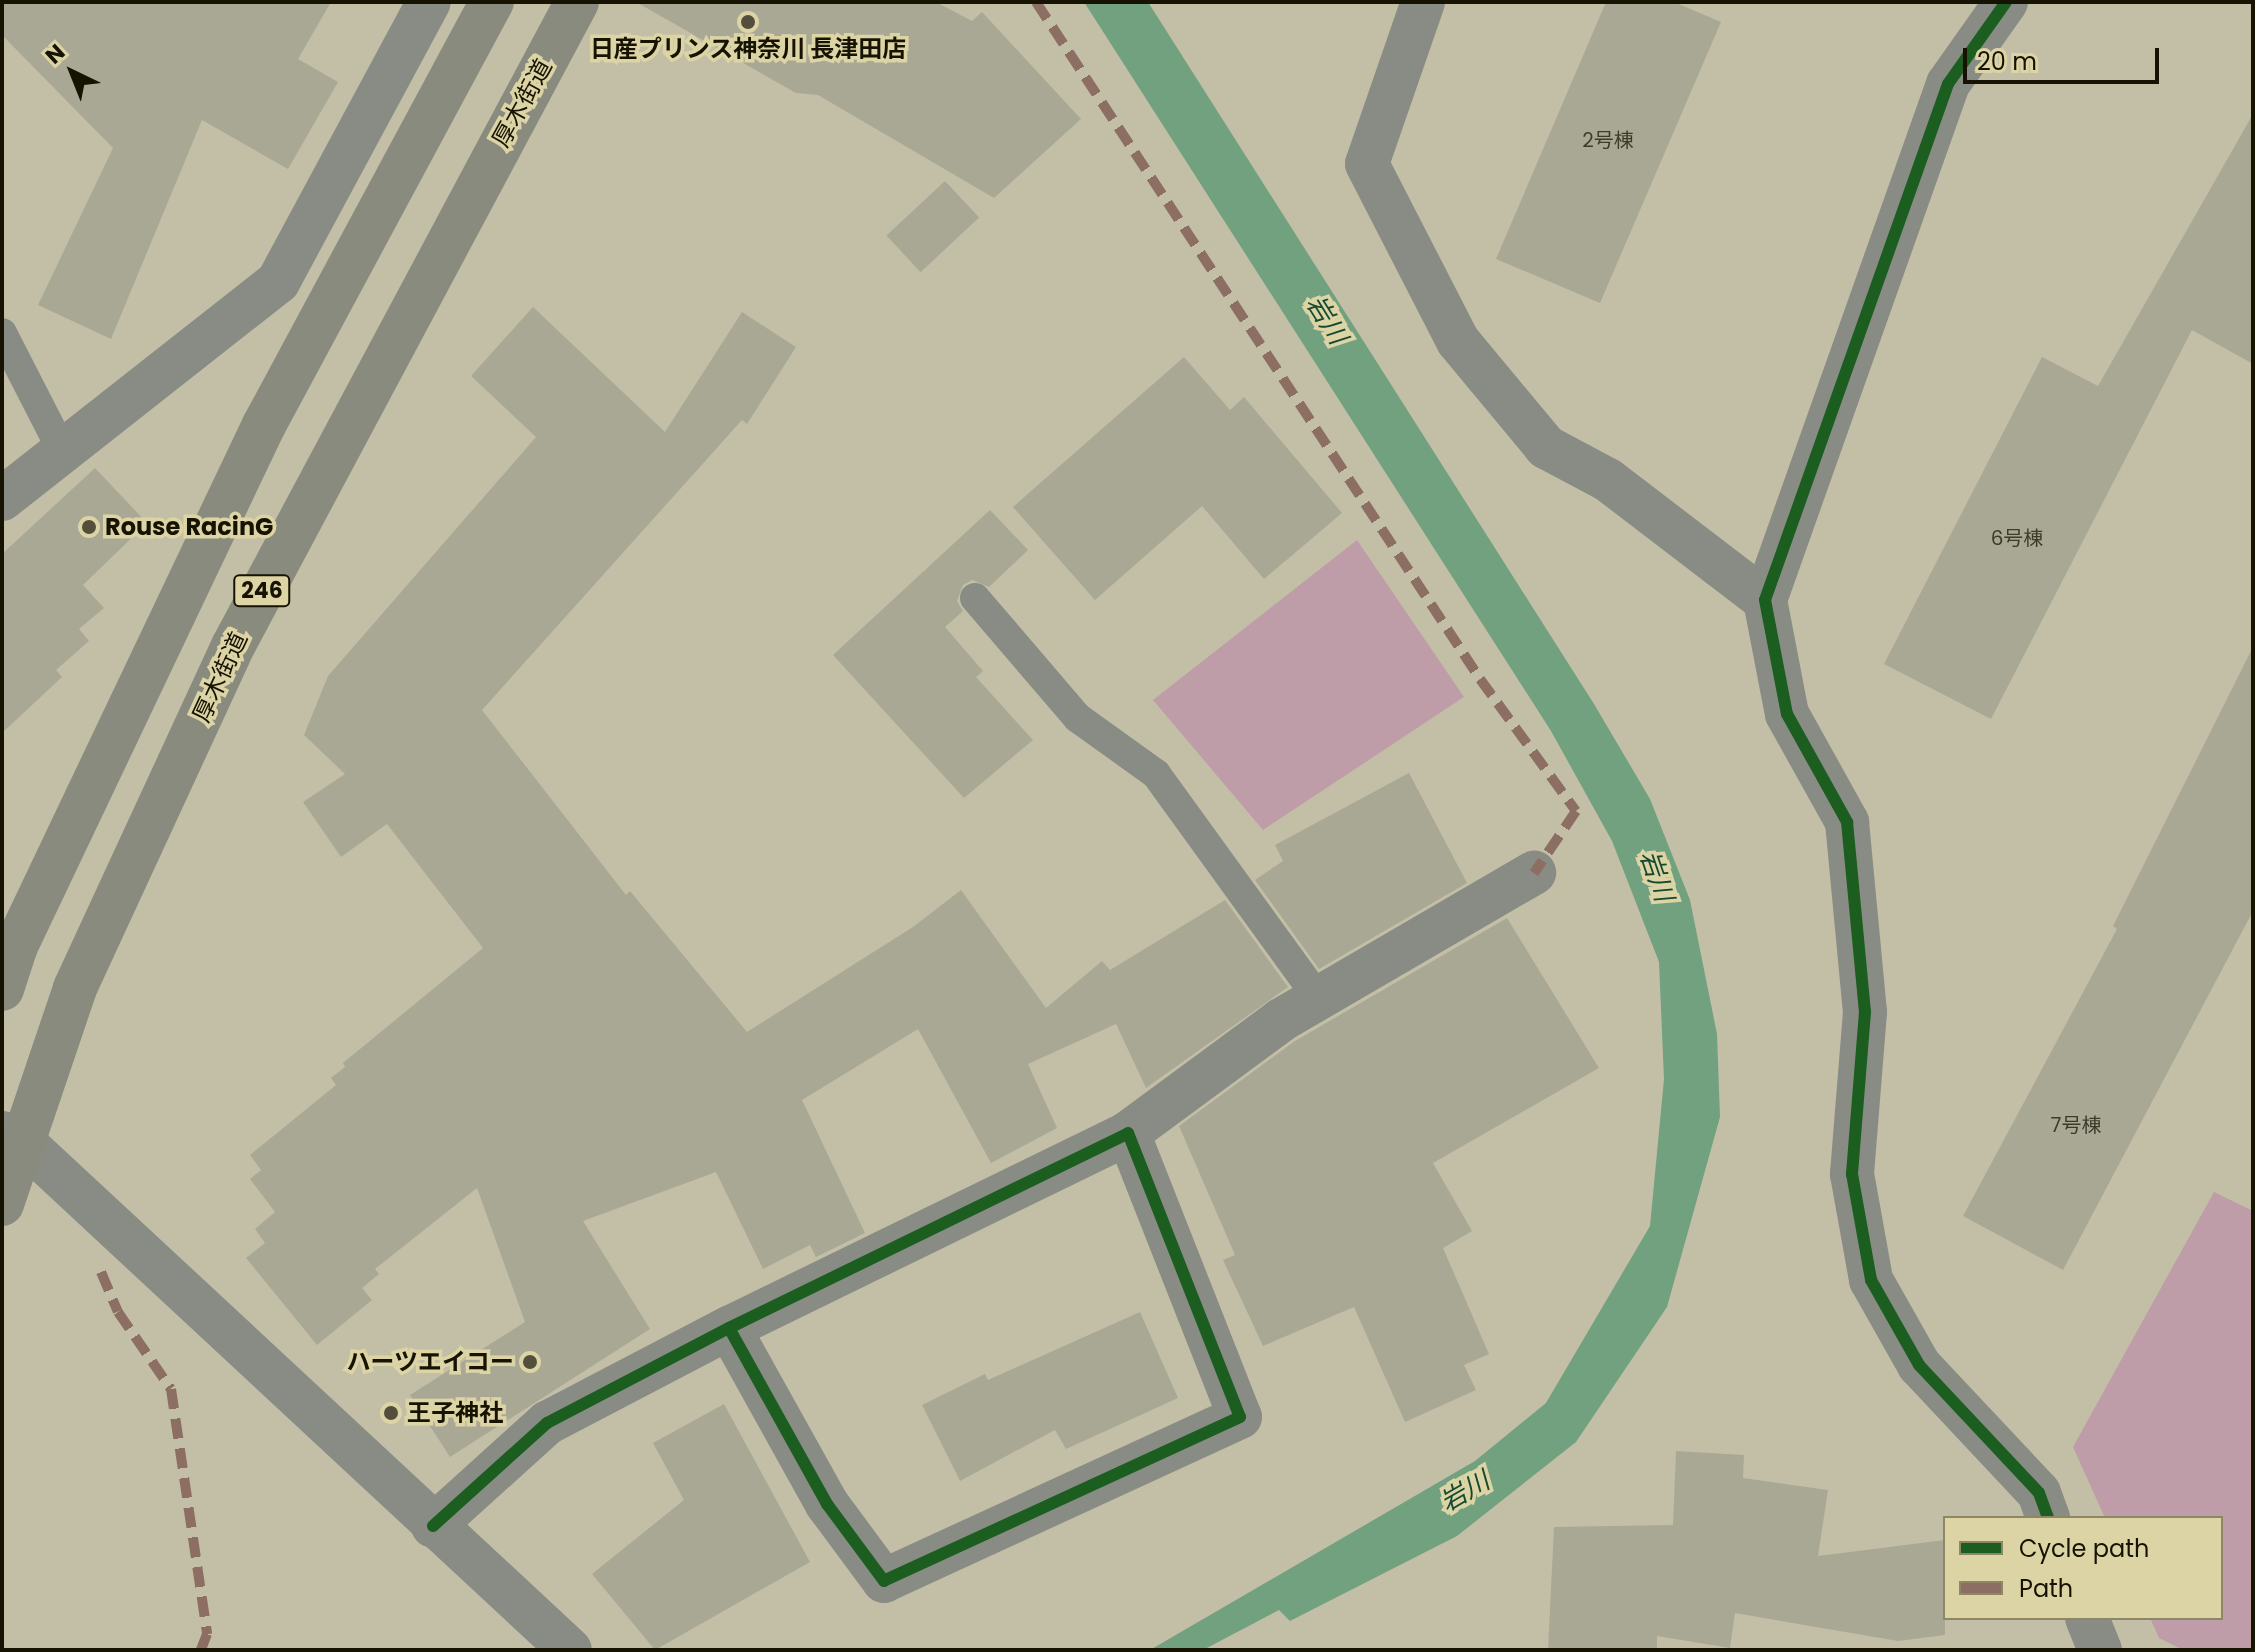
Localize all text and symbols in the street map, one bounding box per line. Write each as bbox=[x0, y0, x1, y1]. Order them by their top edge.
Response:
marker: 日産プリンス神奈川 長津田店 bbox=[739, 13, 757, 31]
north arrow bbox=[32, 32, 112, 112]
scale bar bbox=[1967, 32, 2163, 82]
place label: 日産プリンス神奈川 長津田店 bbox=[589, 35, 907, 63]
text: N bbox=[39, 37, 72, 71]
text: 20 m bbox=[1977, 45, 2037, 78]
street label: 厚木街道 bbox=[486, 54, 558, 152]
house number: 2号棟 bbox=[1582, 128, 1634, 152]
water label: 岩川 bbox=[1299, 290, 1353, 350]
place label: Rouse RacinG bbox=[105, 513, 273, 541]
marker: Rouse RacinG bbox=[80, 518, 98, 536]
house number: 6号棟 bbox=[1991, 526, 2043, 550]
road number: 246 bbox=[232, 573, 292, 609]
street label: 厚木街道 bbox=[187, 627, 253, 727]
water label: 岩川 bbox=[1633, 846, 1679, 906]
house number: 7号棟 bbox=[2051, 1113, 2101, 1137]
place label: ハーツエイコー bbox=[346, 1348, 514, 1376]
marker: ハーツエイコー bbox=[521, 1353, 539, 1371]
place label: 王子神社 bbox=[407, 1399, 503, 1427]
marker: 王子神社 bbox=[382, 1404, 400, 1422]
water label: 岩川 bbox=[1435, 1465, 1495, 1519]
legend bbox=[1943, 1516, 2223, 1620]
text: Cycle path bbox=[2019, 1532, 2149, 1565]
text: Path bbox=[2019, 1572, 2073, 1605]

